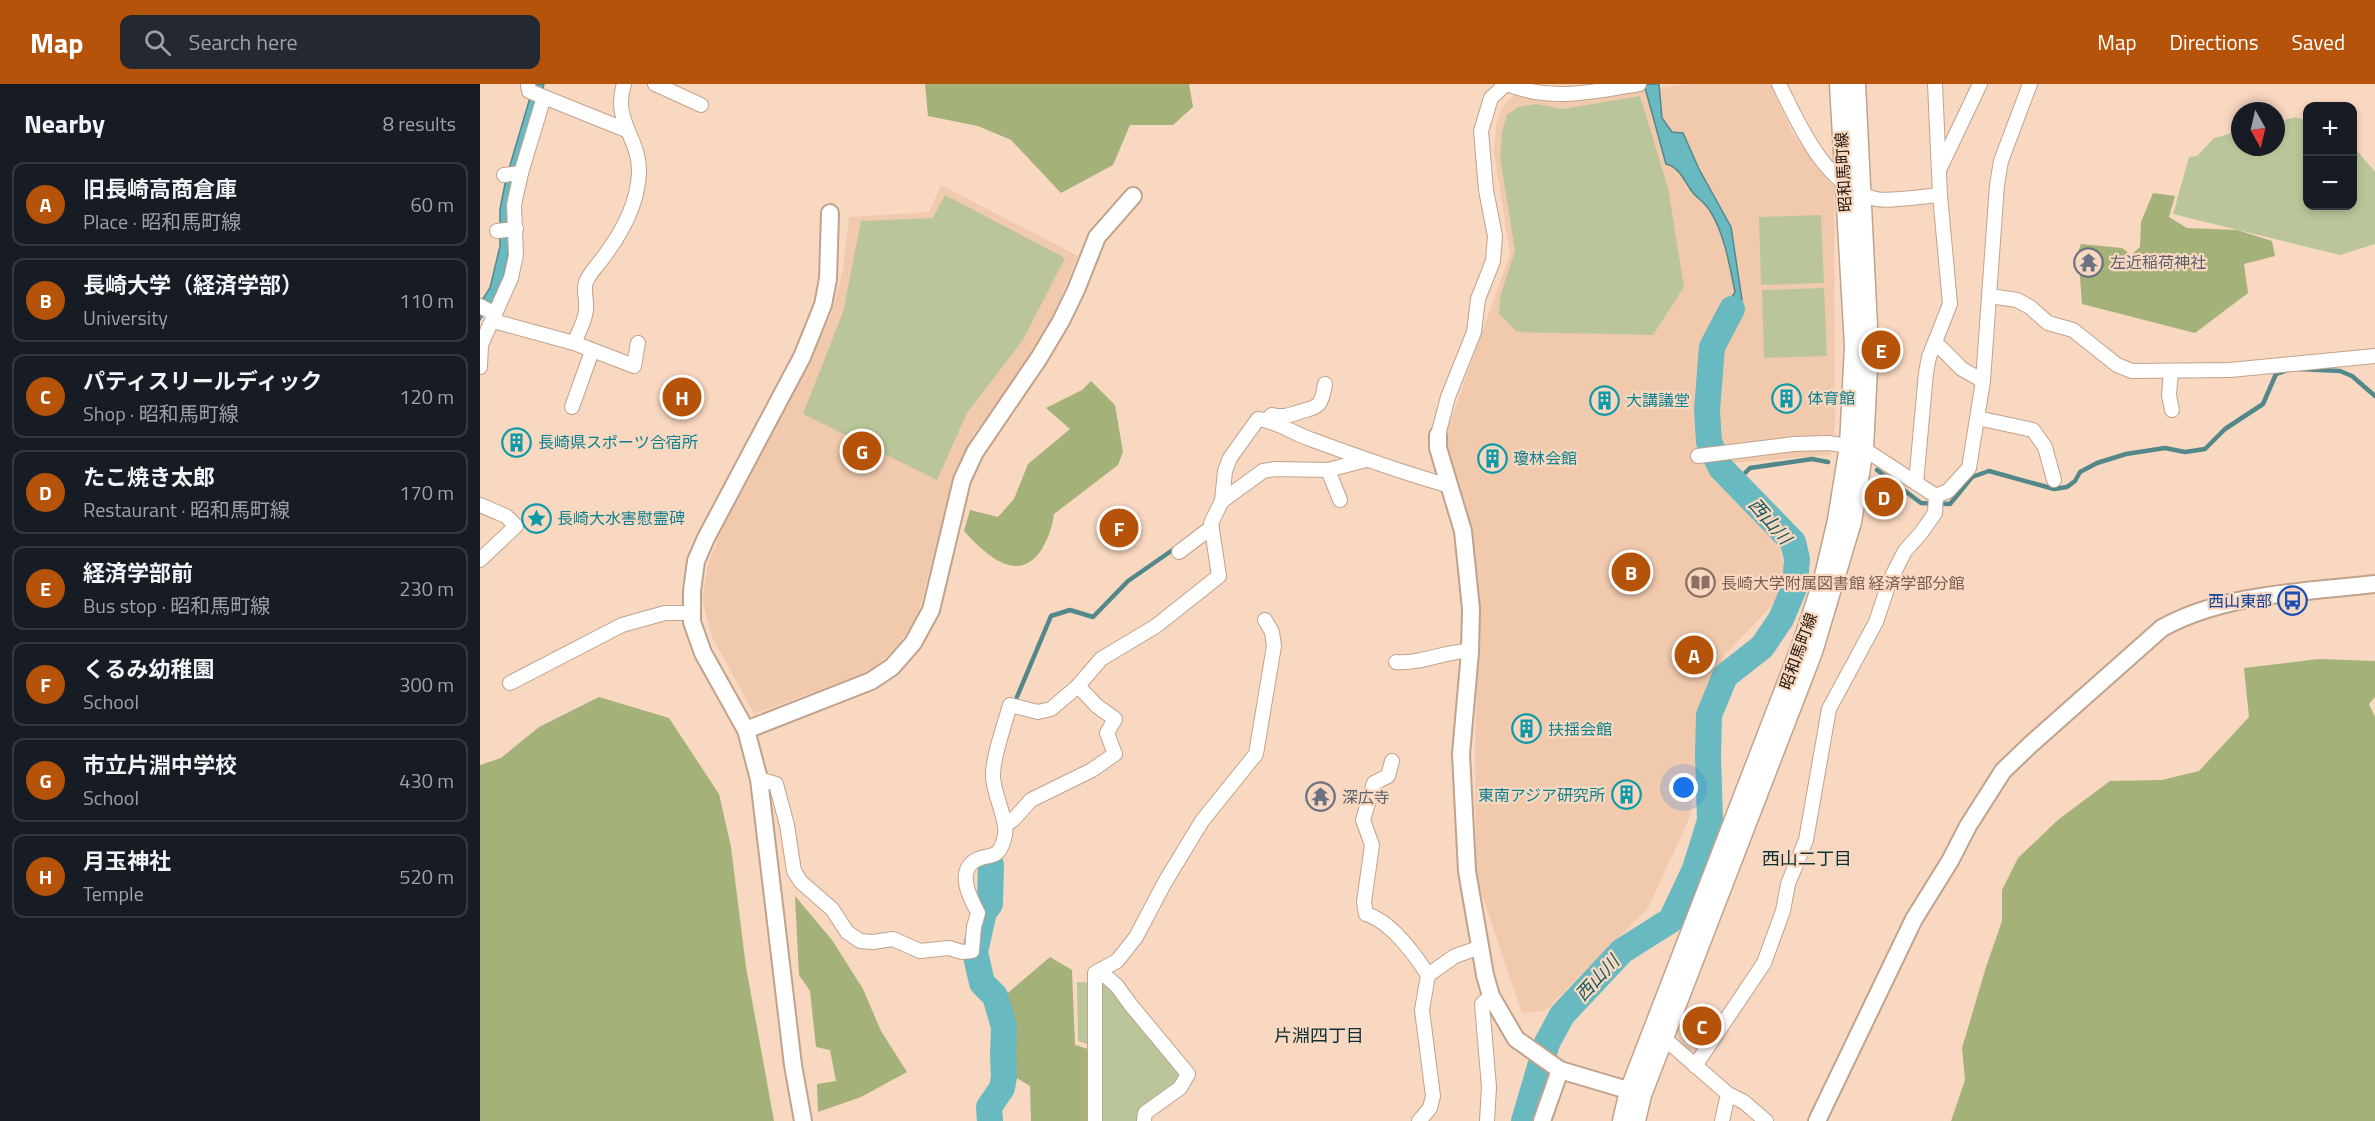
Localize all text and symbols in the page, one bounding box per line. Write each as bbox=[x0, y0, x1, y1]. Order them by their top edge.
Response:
search box bbox=[120, 15, 540, 69]
text: Map bbox=[30, 21, 84, 64]
text: Search here bbox=[189, 25, 298, 59]
icon: search bbox=[141, 26, 174, 59]
text: Map bbox=[2097, 26, 2137, 58]
text: Directions bbox=[2170, 26, 2259, 58]
text: Saved bbox=[2292, 26, 2345, 58]
north arrow bbox=[2231, 102, 2285, 156]
map controls bbox=[2303, 102, 2357, 210]
button: + bbox=[2303, 102, 2357, 156]
text: Nearby bbox=[24, 104, 105, 143]
text: 8 results bbox=[383, 108, 456, 139]
street label: 昭和馬町線 bbox=[1829, 131, 1857, 213]
button: − bbox=[2303, 156, 2357, 210]
text: 旧長崎高商倉庫 bbox=[83, 172, 237, 206]
text: A bbox=[39, 189, 52, 220]
text: 60 m bbox=[410, 189, 454, 220]
text: Place · 昭和馬町線 bbox=[83, 206, 241, 237]
temple icon: 左近稲荷神社 bbox=[2073, 246, 2105, 278]
place label: 左近稲荷神社 bbox=[2110, 250, 2206, 274]
text: 長崎大学（経済学部） bbox=[83, 268, 303, 302]
text: B bbox=[39, 285, 52, 316]
text: 110 m bbox=[399, 285, 454, 316]
text: University bbox=[83, 302, 168, 333]
pin: E bbox=[1862, 328, 1900, 372]
text: パティスリールディック bbox=[83, 364, 322, 398]
pin: H bbox=[662, 374, 702, 420]
text: C bbox=[40, 381, 51, 412]
text: 120 m bbox=[399, 381, 454, 412]
building icon: 体育館 bbox=[1770, 382, 1802, 414]
building icon: 大講議堂 bbox=[1589, 384, 1621, 416]
place label: 体育館 bbox=[1807, 386, 1855, 410]
place label: 大講議堂 bbox=[1626, 388, 1690, 412]
text: Shop · 昭和馬町線 bbox=[83, 398, 239, 429]
building icon: 長崎県スポーツ合宿所 bbox=[501, 426, 533, 458]
pin: G bbox=[842, 428, 881, 473]
place label: 長崎県スポーツ合宿所 bbox=[538, 430, 698, 454]
building icon: 瓊林会館 bbox=[1476, 442, 1508, 474]
place label: 瓊林会館 bbox=[1513, 446, 1577, 470]
text: たこ焼き太郎 bbox=[83, 460, 215, 494]
pin: D bbox=[1864, 474, 1904, 520]
text: D bbox=[39, 477, 52, 508]
text: 170 m bbox=[399, 477, 454, 508]
water label: 西山川 bbox=[1742, 492, 1799, 552]
text: Restaurant · 昭和馬町線 bbox=[83, 494, 290, 525]
place icon: 長崎大水害慰霊碑 bbox=[520, 502, 552, 534]
place label: 長崎大水害慰霊碑 bbox=[557, 506, 685, 530]
pin: F bbox=[1100, 506, 1138, 550]
pin: B bbox=[1612, 550, 1650, 594]
text: 経済学部前 bbox=[83, 556, 193, 590]
library icon: 長崎大学附属図書館 経済学部分館 bbox=[1684, 567, 1716, 599]
place label: 長崎大学附属図書館 経済学部分館 bbox=[1721, 571, 1965, 595]
text: E bbox=[40, 573, 51, 604]
text: 230 m bbox=[399, 573, 454, 604]
bus stop icon: 西山東部 bbox=[2277, 585, 2309, 617]
place label: 西山東部 bbox=[2208, 589, 2272, 613]
text: Bus stop · 昭和馬町線 bbox=[83, 590, 270, 621]
street label: 昭和馬町線 bbox=[1773, 609, 1823, 693]
pin: A bbox=[1674, 632, 1714, 678]
text: くるみ幼稚園 bbox=[83, 652, 215, 686]
text: F bbox=[40, 669, 51, 700]
text: 300 m bbox=[399, 669, 454, 700]
text: School bbox=[83, 686, 139, 717]
building icon: 扶揺会館 bbox=[1511, 713, 1543, 745]
place label: 扶揺会館 bbox=[1548, 717, 1612, 741]
text: 市立片淵中学校 bbox=[83, 748, 237, 782]
text: G bbox=[39, 765, 52, 796]
text: 430 m bbox=[399, 765, 454, 796]
your location bbox=[1669, 773, 1698, 802]
building icon: 東南アジア研究所 bbox=[1610, 779, 1642, 811]
temple icon: 深広寺 bbox=[1305, 781, 1337, 813]
text: School bbox=[83, 782, 139, 813]
place label: 東南アジア研究所 bbox=[1478, 783, 1605, 807]
place label: 深広寺 bbox=[1342, 785, 1390, 809]
text: 月玉神社 bbox=[83, 844, 171, 878]
district label: 西山二丁目 bbox=[1762, 845, 1852, 872]
text: H bbox=[39, 861, 52, 892]
text: 520 m bbox=[399, 861, 454, 892]
text: Temple bbox=[83, 878, 144, 909]
water label: 西山川 bbox=[1569, 948, 1627, 1007]
pin: C bbox=[1682, 1004, 1722, 1048]
district label: 片淵四丁目 bbox=[1274, 1022, 1364, 1049]

